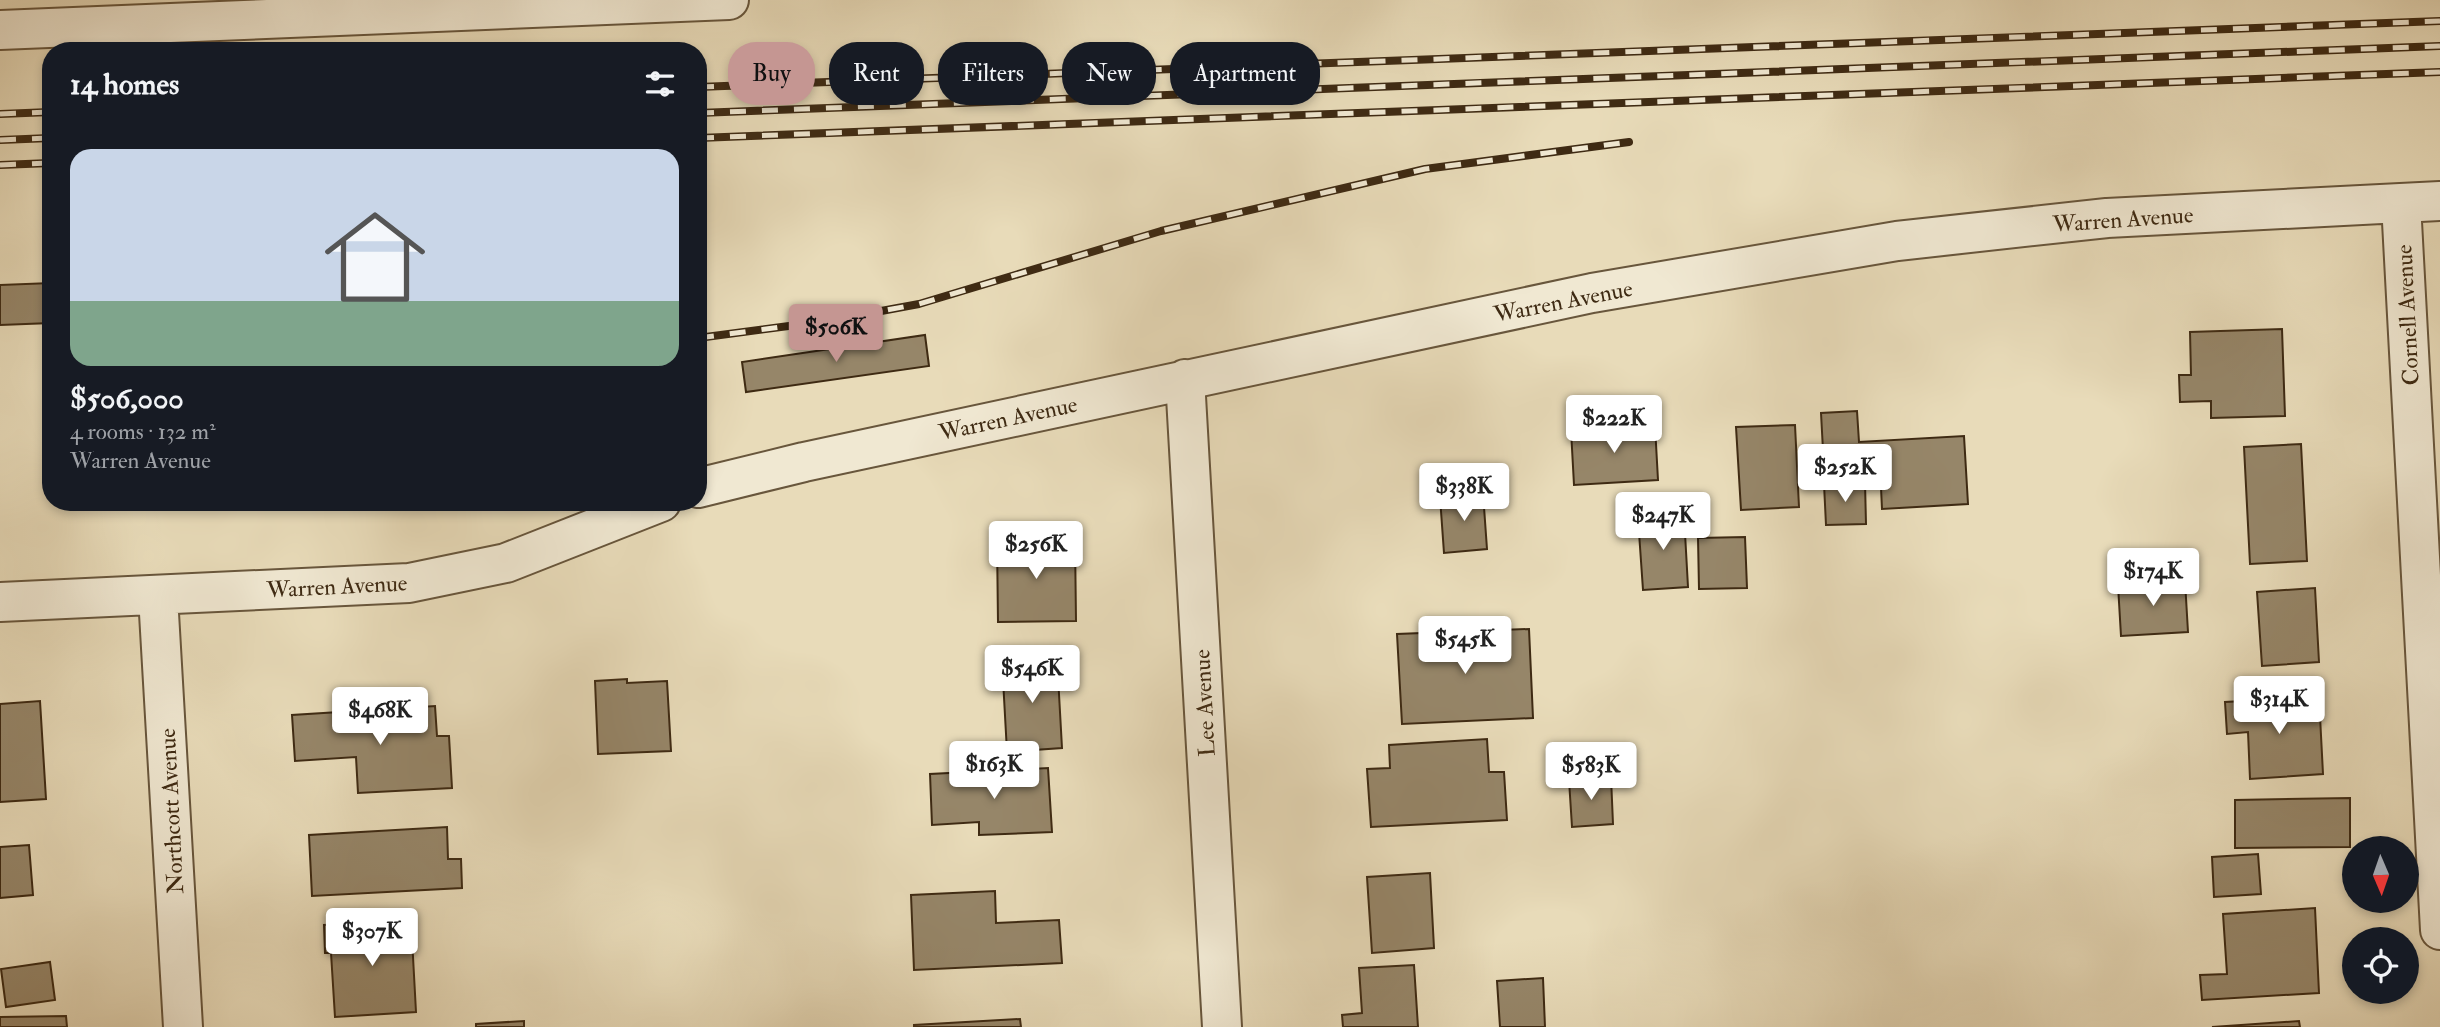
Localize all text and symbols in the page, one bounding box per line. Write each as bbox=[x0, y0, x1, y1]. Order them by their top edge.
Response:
chip: Buy bbox=[728, 42, 815, 105]
chip: Rent bbox=[829, 42, 924, 105]
chip: Filters bbox=[938, 42, 1048, 105]
chip: New bbox=[1062, 42, 1156, 105]
chip: Apartment bbox=[1170, 42, 1320, 105]
icon: filters bbox=[641, 65, 679, 103]
text: 14 homes bbox=[70, 66, 179, 103]
icon: home bbox=[312, 194, 438, 320]
street label: Warren Avenue bbox=[2051, 200, 2195, 239]
street label: Cornell Avenue bbox=[2389, 243, 2426, 386]
street label: Warren Avenue bbox=[1490, 274, 1635, 329]
pin: $506K bbox=[787, 304, 885, 364]
text: $506K bbox=[805, 312, 867, 341]
text: $506,000 bbox=[70, 380, 184, 417]
street label: Warren Avenue bbox=[935, 390, 1080, 448]
pin: $222K bbox=[1565, 396, 1663, 455]
text: $222K bbox=[1582, 403, 1646, 432]
text: 4 rooms · 132 m² bbox=[70, 417, 216, 446]
pin: $252K bbox=[1796, 444, 1894, 504]
text: Warren Avenue bbox=[70, 446, 211, 475]
text: $252K bbox=[1814, 452, 1876, 481]
pin: $338K bbox=[1415, 463, 1513, 523]
text: $338K bbox=[1435, 471, 1493, 500]
pin: $247K bbox=[1614, 492, 1712, 552]
text: $247K bbox=[1631, 500, 1695, 529]
pin: $256K bbox=[987, 522, 1085, 581]
text: $256K bbox=[1005, 529, 1067, 558]
pin: $174K bbox=[2104, 548, 2202, 608]
text: $174K bbox=[2123, 556, 2183, 585]
street label: Warren Avenue bbox=[265, 568, 408, 605]
pin: $545K bbox=[1416, 616, 1514, 676]
text: $545K bbox=[1434, 624, 1496, 653]
pin: $546K bbox=[983, 646, 1081, 705]
street label: Lee Avenue bbox=[1187, 648, 1222, 757]
text: $546K bbox=[1001, 653, 1063, 682]
pin: $314K bbox=[2230, 676, 2328, 736]
text: $314K bbox=[2250, 684, 2308, 713]
pin: $468K bbox=[331, 688, 429, 747]
text: $468K bbox=[348, 695, 412, 724]
street label: Northcott Avenue bbox=[153, 727, 190, 895]
pin: $163K bbox=[945, 742, 1043, 801]
pin: $583K bbox=[1542, 742, 1640, 802]
text: $163K bbox=[965, 749, 1023, 778]
text: $583K bbox=[1562, 750, 1620, 779]
north arrow bbox=[2342, 836, 2418, 914]
map controls bbox=[2342, 836, 2419, 1004]
pin: $307K bbox=[323, 908, 421, 968]
text: $307K bbox=[342, 916, 402, 945]
button: locate bbox=[2342, 927, 2419, 1004]

